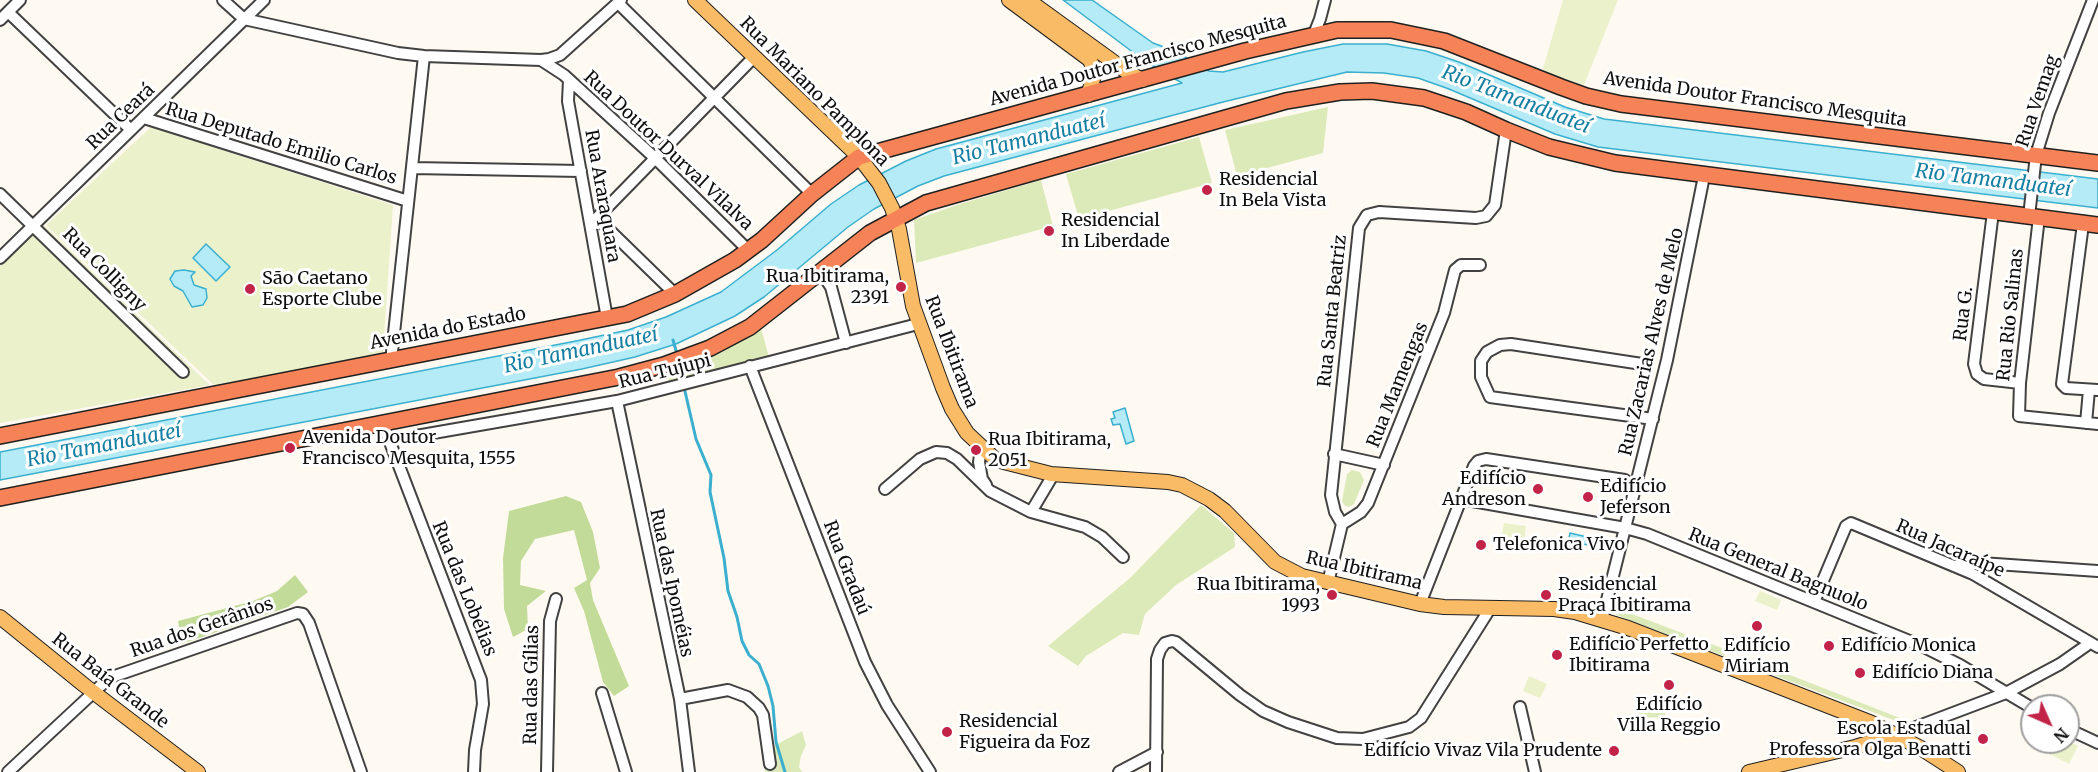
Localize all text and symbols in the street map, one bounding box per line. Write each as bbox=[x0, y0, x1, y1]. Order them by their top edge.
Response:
street label: Avenida Doutor Francisco Mesquita bbox=[987, 11, 1289, 111]
street label: Rua Mariano Pamplona bbox=[735, 13, 893, 171]
street label: Rua Vemag bbox=[2012, 52, 2064, 150]
water label: Rio Tamanduateí bbox=[1439, 61, 1593, 139]
street label: Rua Doutor Durval Vilalva bbox=[579, 67, 757, 235]
street label: Avenida Doutor Francisco Mesquita bbox=[1602, 68, 1908, 132]
street label: Rua Ceará bbox=[83, 79, 159, 155]
street label: Rua Deputado Emilio Carlos bbox=[163, 98, 399, 190]
water label: Rio Tamanduateí bbox=[950, 109, 1108, 171]
street label: Rua Araraquara bbox=[580, 128, 624, 264]
water label: Rio Tamanduateí bbox=[1914, 160, 2072, 202]
place label: Residencial In Bela Vista bbox=[1219, 169, 1326, 212]
marker: Residencial In Bela Vista bbox=[1200, 183, 1214, 197]
place label: Residencial In Liberdade bbox=[1061, 210, 1170, 252]
street label: Rua Colligny bbox=[58, 224, 150, 316]
marker: Residencial In Liberdade bbox=[1042, 224, 1056, 238]
street label: Rua Zacarias Alves de Melo bbox=[1615, 226, 1689, 458]
street label: Rua Santa Beatriz bbox=[1314, 234, 1352, 388]
street label: Rua Rio Salinas bbox=[1993, 248, 2029, 382]
place label: Rua Ibitirama, 2391 bbox=[766, 266, 889, 308]
place label: São Caetano Esporte Clube bbox=[262, 268, 382, 310]
marker: Rua Ibitirama, 2391 bbox=[894, 280, 908, 294]
marker: São Caetano Esporte Clube bbox=[243, 282, 257, 296]
street label: Rua G. bbox=[1950, 286, 1978, 342]
street label: Rua Ibitirama bbox=[920, 293, 982, 411]
street label: Avenida do Estado bbox=[368, 303, 528, 355]
street label: Rua Mamengas bbox=[1363, 319, 1433, 451]
water label: Rio Tamanduateí bbox=[502, 323, 660, 379]
street label: Rua Tujupi bbox=[617, 350, 713, 394]
water label: Rio Tamanduateí bbox=[25, 419, 183, 473]
place label: Avenida Doutor Francisco Mesquita, 1555 bbox=[302, 427, 516, 470]
place label: Rua Ibitirama, 2051 bbox=[988, 429, 1111, 472]
marker: Avenida Doutor Francisco Mesquita, 1555 bbox=[283, 441, 297, 455]
marker: Rua Ibitirama, 2051 bbox=[969, 443, 983, 457]
place label: Edifício Andreson bbox=[1442, 468, 1526, 510]
place label: Edifício Jeferson bbox=[1600, 476, 1671, 518]
marker: Edifício Andreson bbox=[1531, 482, 1545, 496]
marker: Edifício Jeferson bbox=[1581, 490, 1595, 504]
street label: Rua das Ipoméias bbox=[645, 507, 697, 659]
street label: Rua Jacaraípe bbox=[1893, 516, 2007, 582]
street label: Rua das Lobélias bbox=[427, 518, 501, 660]
street label: Rua Gradaú bbox=[818, 518, 874, 618]
street label: Rua General Bagnuolo bbox=[1685, 524, 1871, 616]
place label: Telefonica Vivo bbox=[1493, 534, 1625, 556]
marker: Telefonica Vivo bbox=[1474, 538, 1488, 552]
street label: Rua Ibitirama bbox=[1304, 547, 1424, 595]
place label: Rua Ibitirama, 1993 bbox=[1197, 574, 1320, 616]
place label: Residencial Praça Ibitirama bbox=[1558, 574, 1691, 616]
marker: Rua Ibitirama, 1993 bbox=[1325, 588, 1339, 602]
marker: Residencial Praça Ibitirama bbox=[1539, 588, 1553, 602]
street label: Rua dos Gerânios bbox=[128, 593, 276, 663]
marker: Edifício Miriam bbox=[1750, 619, 1764, 633]
street label: Rua das Gílias bbox=[520, 625, 544, 745]
street label: Rua Baía Grande bbox=[47, 629, 173, 733]
place label: Edifício Perfetto Ibitirama bbox=[1569, 634, 1709, 676]
place label: Edifício Miriam bbox=[1724, 635, 1790, 678]
place label: Edifício Monica bbox=[1841, 635, 1976, 657]
marker: Edifício Monica bbox=[1822, 639, 1836, 653]
marker: Edifício Perfetto Ibitirama bbox=[1550, 648, 1564, 662]
place label: Edifício Diana bbox=[1872, 662, 1993, 684]
marker: Edifício Diana bbox=[1853, 666, 1867, 680]
marker: Edifício Villa Reggio bbox=[1662, 678, 1676, 692]
place label: Edifício Villa Reggio bbox=[1618, 694, 1720, 736]
north arrow bbox=[2020, 694, 2080, 754]
place label: Residencial Figueira da Foz bbox=[959, 711, 1090, 754]
place label: Escola Estadual Professora Olga Benatti bbox=[1769, 718, 1971, 760]
text: N bbox=[2050, 724, 2073, 747]
marker: Residencial Figueira da Foz bbox=[940, 725, 954, 739]
marker: Escola Estadual Professora Olga Benatti bbox=[1976, 732, 1990, 746]
place label: Edifício Vivaz Vila Prudente bbox=[1364, 740, 1602, 762]
marker: Edifício Vivaz Vila Prudente bbox=[1607, 744, 1621, 758]

